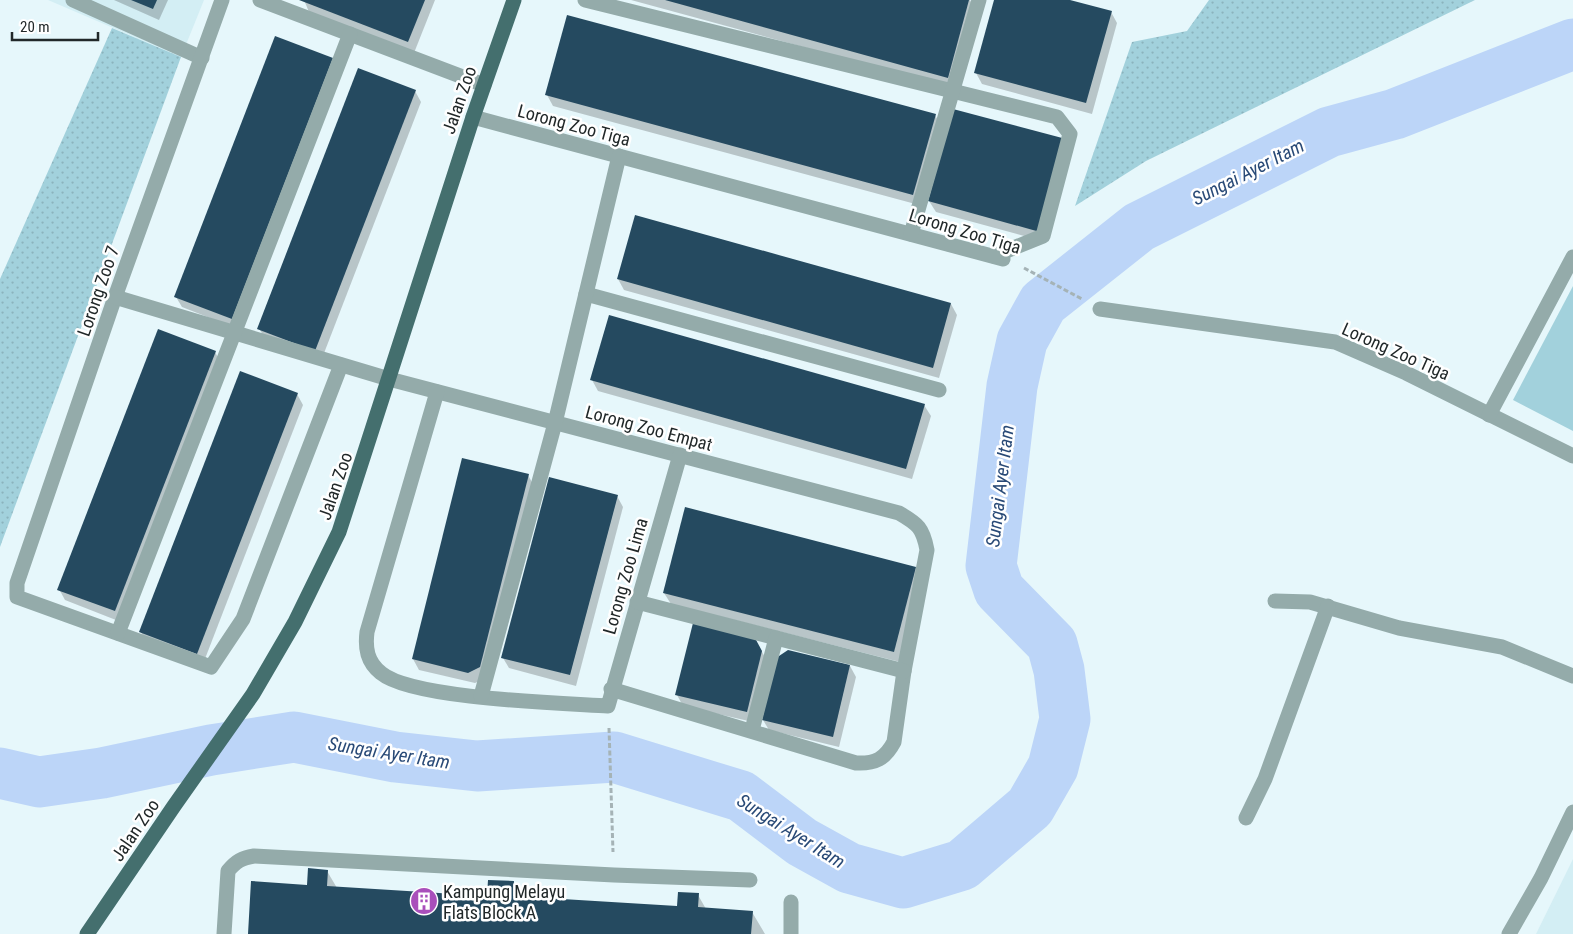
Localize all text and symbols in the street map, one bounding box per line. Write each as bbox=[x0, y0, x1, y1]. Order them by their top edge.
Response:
scale bar bbox=[12, 10, 99, 42]
text: 20 m bbox=[20, 18, 50, 36]
street label: Jalan Zoo bbox=[438, 63, 480, 137]
street label: Lorong Zoo Tiga bbox=[515, 100, 633, 150]
water label: Sungai Ayer Itam bbox=[1188, 134, 1308, 210]
street label: Lorong Zoo Tiga bbox=[907, 204, 1023, 258]
street label: Lorong Zoo 7 bbox=[73, 243, 123, 339]
street label: Lorong Zoo Tiga bbox=[1339, 318, 1453, 384]
street label: Lorong Zoo Empat bbox=[583, 401, 715, 455]
water label: Sungai Ayer Itam bbox=[981, 424, 1019, 548]
street label: Jalan Zoo bbox=[314, 449, 356, 523]
street label: Lorong Zoo Lima bbox=[598, 515, 652, 637]
water label: Sungai Ayer Itam bbox=[326, 732, 452, 774]
water label: Sungai Ayer Itam bbox=[733, 789, 849, 873]
street label: Jalan Zoo bbox=[107, 795, 163, 865]
place label: Kampung Melayu Flats Block A bbox=[443, 881, 565, 923]
building icon: Kampung Melayu Flats Block A bbox=[409, 886, 439, 916]

